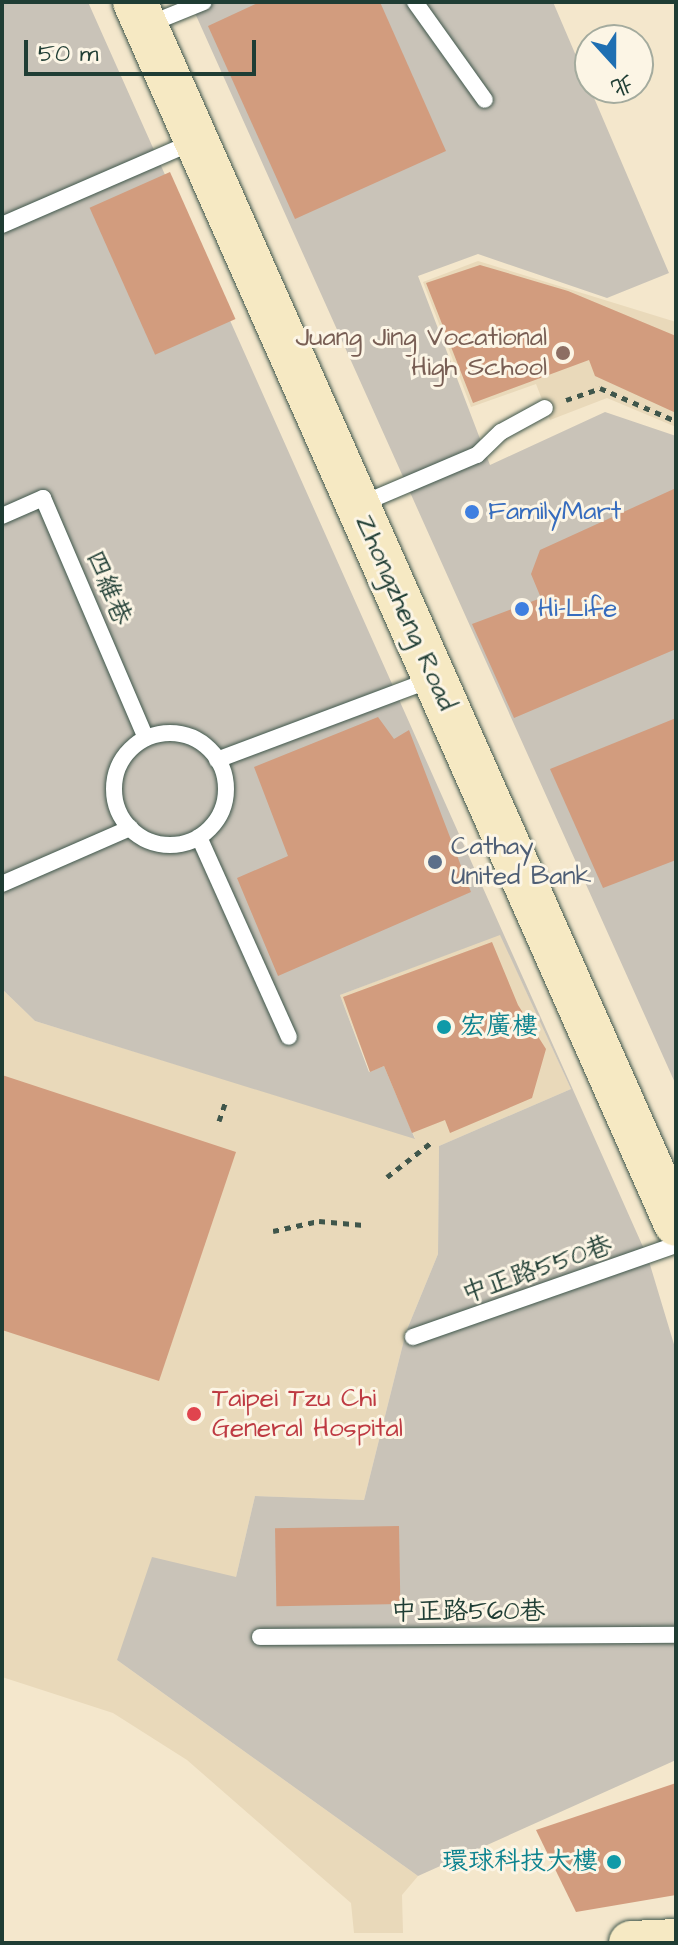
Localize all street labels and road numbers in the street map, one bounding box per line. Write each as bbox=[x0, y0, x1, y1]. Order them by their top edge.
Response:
street label: Zhongzheng Road bbox=[348, 510, 462, 716]
street label: 四維巷 bbox=[78, 546, 138, 630]
street label: 中正路550巷 bbox=[458, 1230, 616, 1310]
street label: 中正路560巷 bbox=[390, 1596, 546, 1628]

